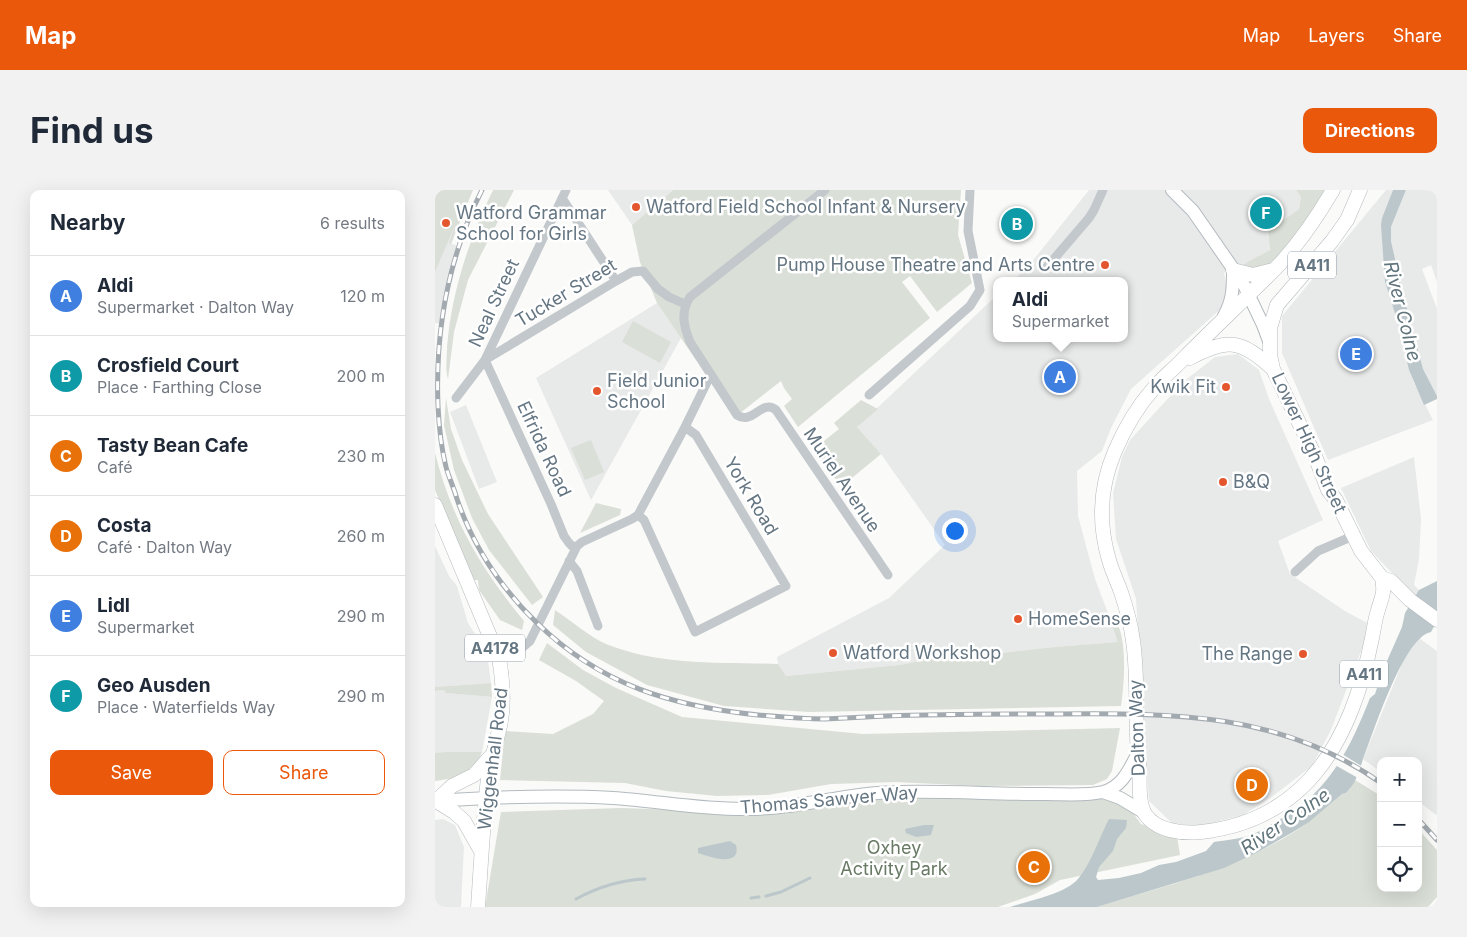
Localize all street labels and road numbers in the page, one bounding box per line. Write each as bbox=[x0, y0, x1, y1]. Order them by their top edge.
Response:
road number: A411 bbox=[1288, 252, 1336, 278]
street label: Tucker Street bbox=[512, 254, 620, 331]
street label: Neal Street bbox=[464, 255, 523, 350]
street label: Lower High Street bbox=[1268, 369, 1351, 516]
street label: Elfrida Road bbox=[513, 398, 576, 500]
street label: Muriel Avenue bbox=[800, 423, 885, 536]
street label: York Road bbox=[720, 453, 783, 538]
road number: A4178 bbox=[465, 634, 525, 662]
road number: A411 bbox=[1340, 660, 1388, 688]
street label: Dalton Way bbox=[1124, 679, 1149, 777]
street label: Wiggenhall Road bbox=[473, 687, 512, 831]
street label: Thomas Sawyer Way bbox=[739, 781, 919, 818]

